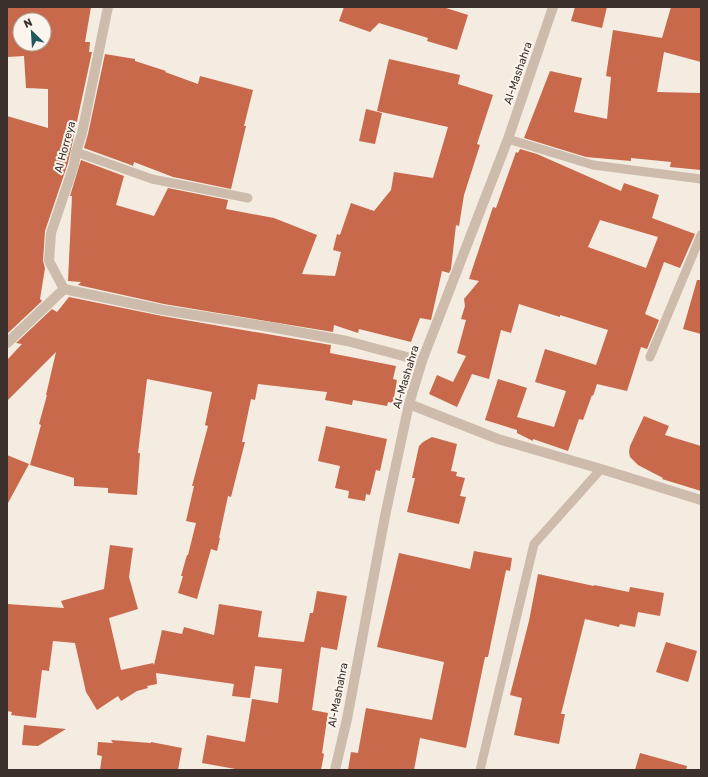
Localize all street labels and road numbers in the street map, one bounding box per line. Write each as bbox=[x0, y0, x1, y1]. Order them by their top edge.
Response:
street label: Al-Mashahra bbox=[501, 40, 535, 106]
street label: Al Horreya bbox=[52, 120, 78, 174]
street label: Al-Mashahra bbox=[390, 344, 422, 410]
street label: Al-Mashahra bbox=[325, 662, 351, 728]

